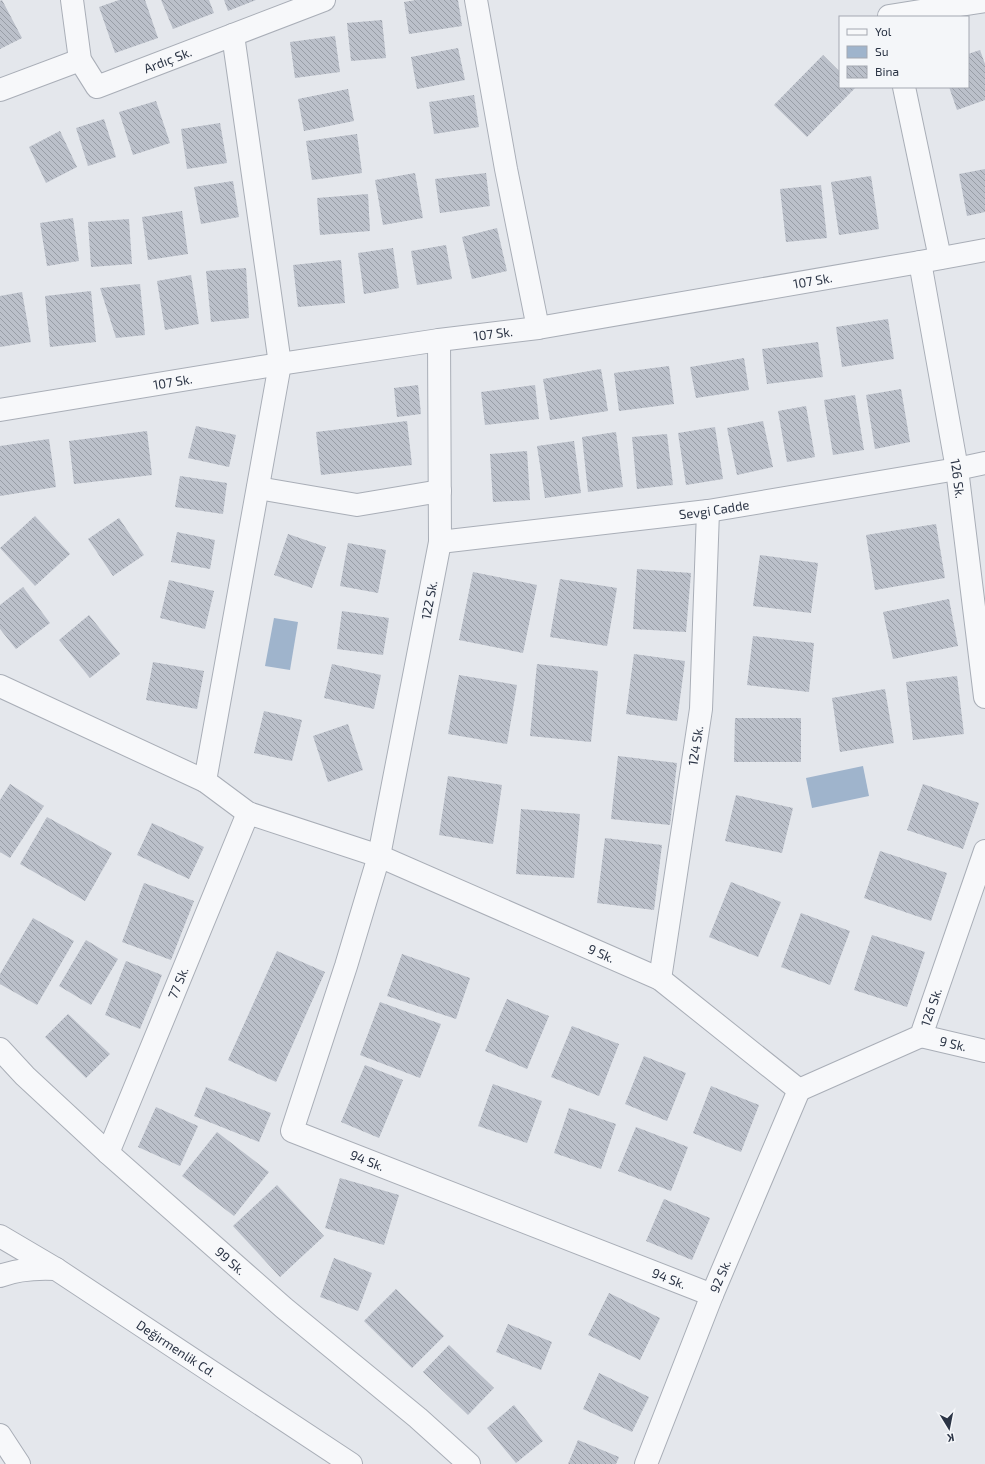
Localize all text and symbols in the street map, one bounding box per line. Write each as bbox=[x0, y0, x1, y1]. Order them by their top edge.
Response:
legend bbox=[839, 16, 969, 88]
text: Yol bbox=[875, 24, 892, 38]
street label: Ardıç Sk. bbox=[141, 44, 194, 76]
text: Su bbox=[875, 44, 889, 58]
text: Bina bbox=[875, 64, 899, 78]
street label: 107 Sk. bbox=[792, 269, 833, 292]
street label: 107 Sk. bbox=[472, 323, 514, 344]
street label: 107 Sk. bbox=[152, 371, 193, 393]
street label: 126 Sk. bbox=[947, 458, 969, 499]
street label: Sevgi Cadde bbox=[678, 496, 750, 522]
street label: 122 Sk. bbox=[417, 579, 441, 621]
street label: 124 Sk. bbox=[684, 725, 706, 767]
street label: 9 Sk. bbox=[585, 940, 617, 966]
street label: 77 Sk. bbox=[164, 964, 192, 1001]
street label: 126 Sk. bbox=[917, 986, 945, 1028]
street label: 9 Sk. bbox=[938, 1033, 968, 1054]
street label: 94 Sk. bbox=[348, 1146, 386, 1174]
street label: 99 Sk. bbox=[212, 1243, 249, 1278]
street label: 92 Sk. bbox=[706, 1257, 734, 1295]
street label: 94 Sk. bbox=[650, 1264, 688, 1292]
street label: Değirmenlik Cd. bbox=[133, 1316, 219, 1380]
north arrow bbox=[929, 1408, 969, 1448]
text: K bbox=[946, 1431, 955, 1445]

